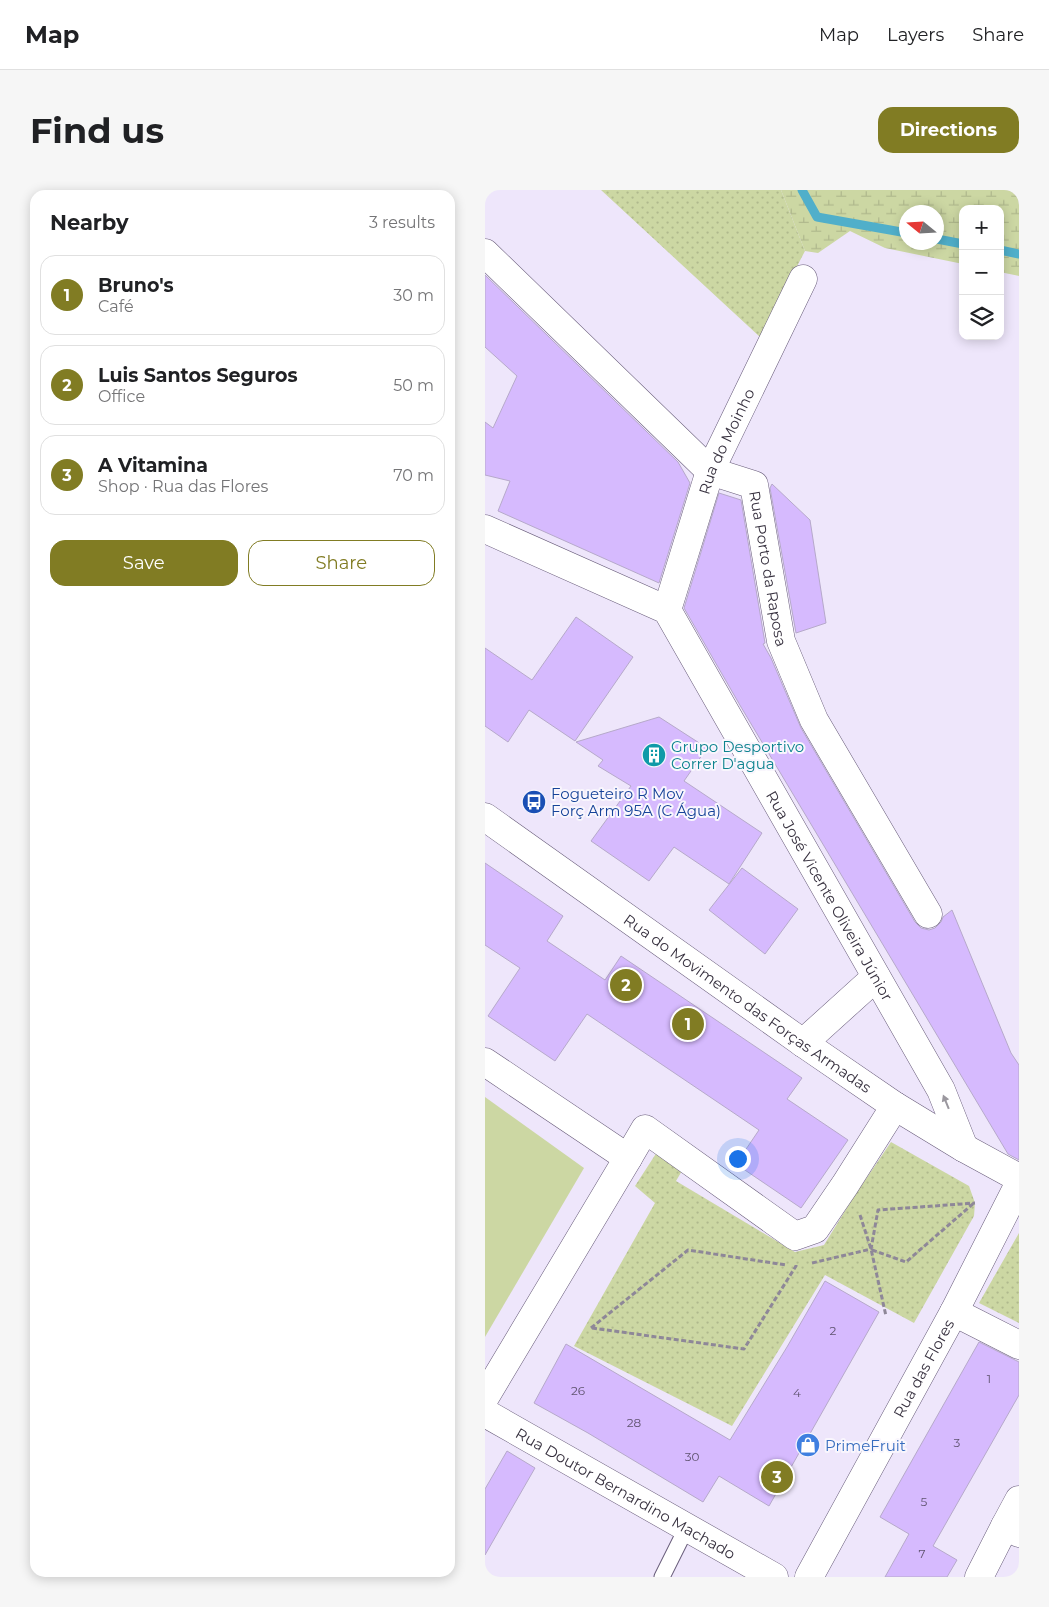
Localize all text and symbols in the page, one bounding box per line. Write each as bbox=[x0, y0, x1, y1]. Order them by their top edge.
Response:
text: Map bbox=[25, 20, 79, 49]
text: Map bbox=[819, 24, 859, 46]
text: Layers bbox=[887, 24, 944, 46]
text: Share bbox=[972, 24, 1024, 46]
button: Directions bbox=[878, 107, 1019, 153]
text: Find us bbox=[30, 109, 164, 152]
north arrow bbox=[899, 205, 944, 250]
map controls bbox=[959, 205, 1004, 340]
button: + bbox=[959, 205, 1004, 250]
text: Nearby bbox=[50, 210, 129, 235]
text: 3 results bbox=[369, 213, 435, 232]
button: − bbox=[959, 250, 1004, 295]
text: Bruno's bbox=[98, 274, 174, 297]
text: 1 bbox=[64, 286, 70, 305]
text: 30 m bbox=[393, 286, 434, 305]
button: layers bbox=[959, 295, 1004, 340]
text: Café bbox=[98, 297, 134, 316]
text: Luis Santos Seguros bbox=[98, 364, 298, 387]
text: 2 bbox=[62, 376, 72, 395]
text: 50 m bbox=[393, 376, 434, 395]
street label: Rua do Moinho bbox=[694, 385, 758, 497]
text: Office bbox=[98, 387, 145, 406]
text: A Vitamina bbox=[98, 454, 208, 477]
text: 3 bbox=[62, 466, 72, 485]
text: 70 m bbox=[393, 466, 434, 485]
text: Shop · Rua das Flores bbox=[98, 477, 268, 496]
street label: Rua Porto da Raposa bbox=[746, 489, 792, 649]
button: Save bbox=[50, 540, 238, 586]
button: Share bbox=[248, 540, 435, 586]
place label: Grupo Desportivo Correr D'agua bbox=[671, 737, 804, 773]
building icon: Grupo Desportivo Correr D'agua bbox=[641, 742, 667, 768]
place label: Fogueteiro R Mov Forç Arm 95A (C Água) bbox=[551, 784, 721, 820]
street label: Rua José Vicente Oliveira Júnior bbox=[763, 787, 897, 1004]
bus stop icon: Fogueteiro R Mov Forç Arm 95A (C Água) bbox=[521, 789, 547, 815]
street label: Rua do Movimento das Forças Armadas bbox=[620, 909, 875, 1097]
pin: 2 bbox=[610, 966, 642, 1004]
pin: 1 bbox=[672, 1005, 704, 1043]
one-way arrow bbox=[942, 1094, 950, 1109]
your location bbox=[725, 1146, 751, 1172]
street label: Rua das Flores bbox=[889, 1316, 958, 1421]
house number: 2 bbox=[830, 1323, 837, 1338]
house number: 1 bbox=[987, 1371, 991, 1386]
house number: 26 bbox=[571, 1383, 585, 1398]
house number: 4 bbox=[793, 1385, 801, 1400]
house number: 28 bbox=[627, 1415, 642, 1430]
street label: Rua Doutor Bernardino Machado bbox=[513, 1423, 739, 1563]
shop icon: PrimeFruit bbox=[795, 1432, 821, 1458]
house number: 3 bbox=[954, 1435, 961, 1450]
place label: PrimeFruit bbox=[825, 1436, 906, 1455]
house number: 30 bbox=[685, 1449, 699, 1464]
pin: 3 bbox=[761, 1458, 793, 1496]
house number: 5 bbox=[921, 1494, 928, 1509]
house number: 7 bbox=[918, 1546, 926, 1561]

